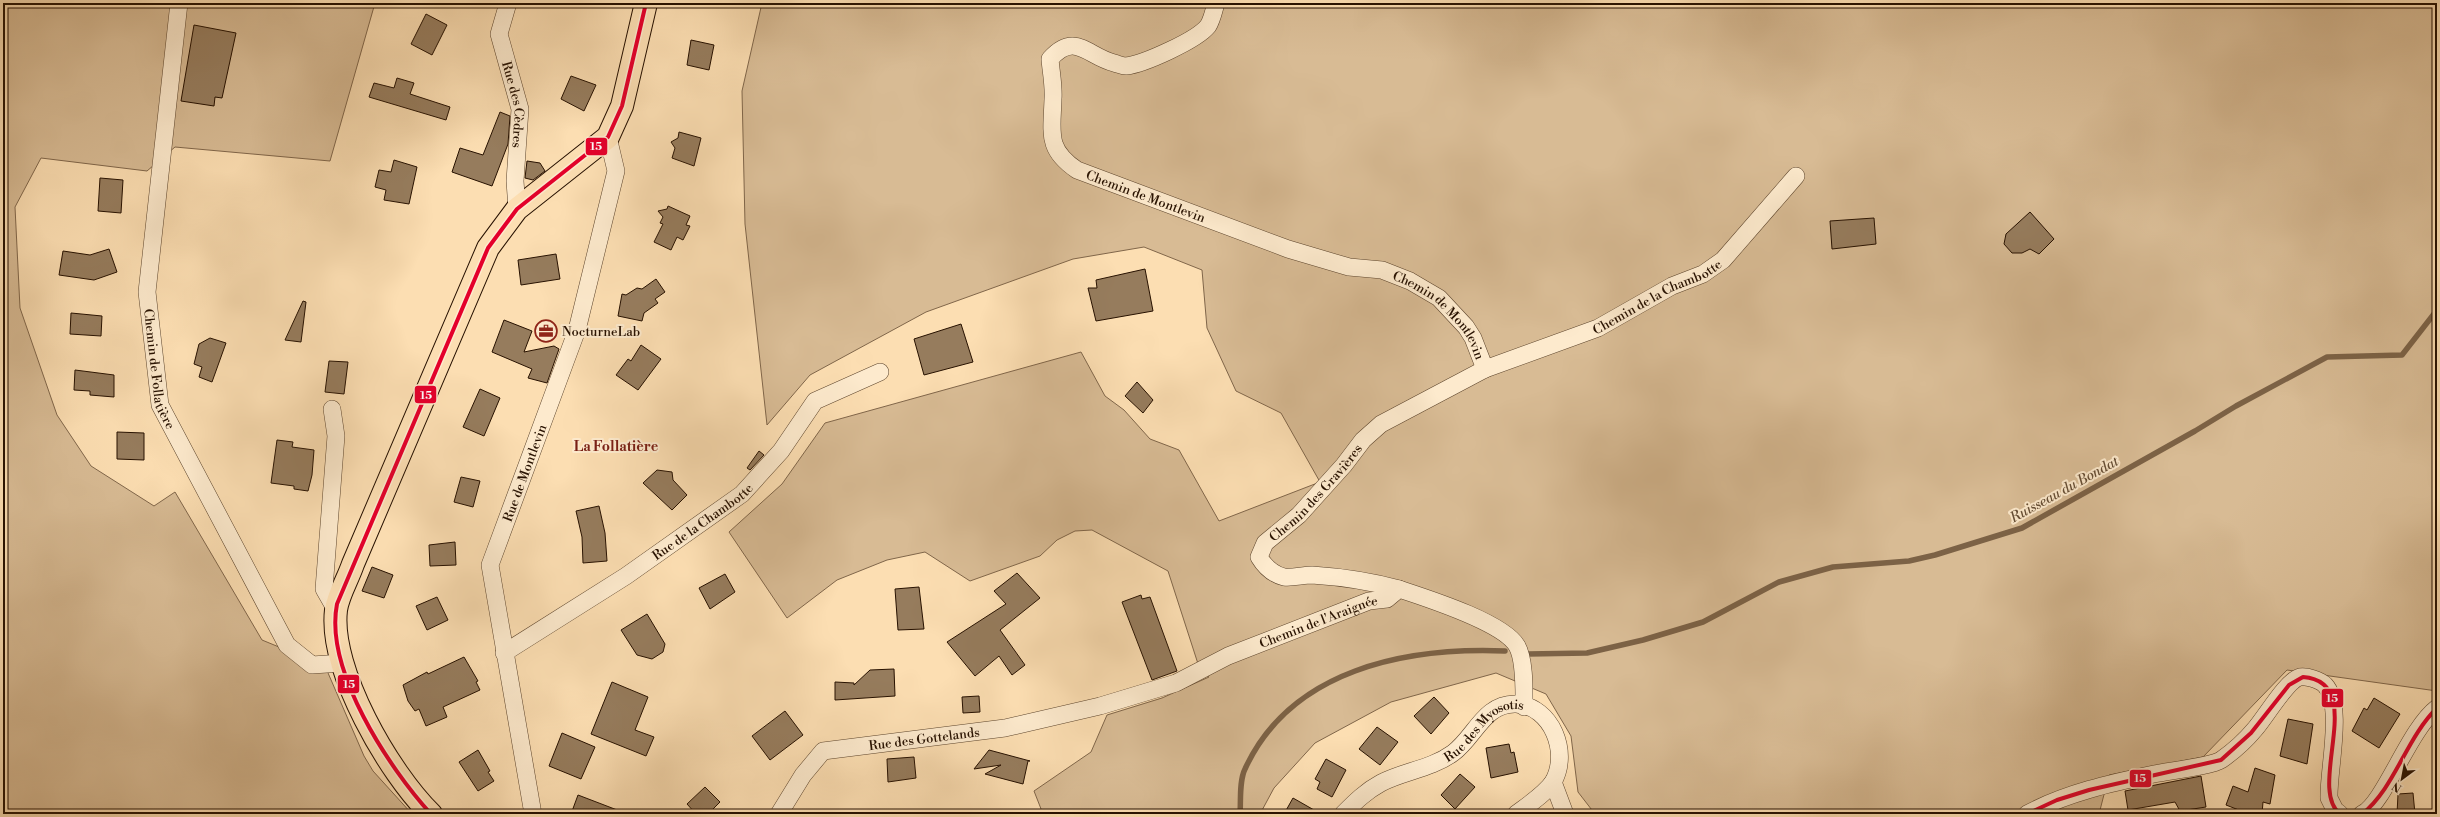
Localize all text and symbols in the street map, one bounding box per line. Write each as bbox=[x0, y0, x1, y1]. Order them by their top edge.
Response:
street label: Rue des Cèdres bbox=[498, 59, 527, 149]
line badge: 15 bbox=[585, 137, 608, 156]
text: 15 bbox=[590, 140, 602, 154]
street label: Chemin de Montlevin bbox=[1084, 167, 1208, 226]
street label: Chemin de la Chambotte bbox=[1591, 256, 1725, 338]
street label: Chemin de Montlevin bbox=[1390, 268, 1488, 362]
street label: Chemin de Follatière bbox=[140, 308, 179, 432]
office icon: NocturneLab bbox=[533, 318, 559, 344]
place label: NocturneLab bbox=[562, 324, 640, 340]
line badge: 15 bbox=[414, 385, 437, 404]
text: 15 bbox=[420, 389, 432, 403]
street label: Rue de Montlevin bbox=[500, 422, 550, 524]
district label: La Follatière bbox=[574, 438, 659, 456]
street label: Chemin des Gravières bbox=[1266, 441, 1366, 545]
water label: Ruisseau du Bondat bbox=[2006, 452, 2122, 528]
street label: Rue de la Chambotte bbox=[649, 480, 757, 564]
street label: Chemin de l'Araignée bbox=[1257, 593, 1379, 652]
line badge: 15 bbox=[337, 674, 360, 694]
text: 15 bbox=[343, 678, 355, 692]
line badge: 15 bbox=[2321, 688, 2344, 708]
text: 15 bbox=[2326, 692, 2338, 706]
street label: Rue des Myosotis bbox=[1441, 697, 1526, 766]
street label: Rue des Gottelands bbox=[868, 724, 981, 754]
north arrow bbox=[2382, 759, 2422, 799]
line badge: 15 bbox=[2129, 769, 2152, 788]
text: 15 bbox=[2134, 772, 2146, 786]
text: N bbox=[2390, 778, 2405, 795]

